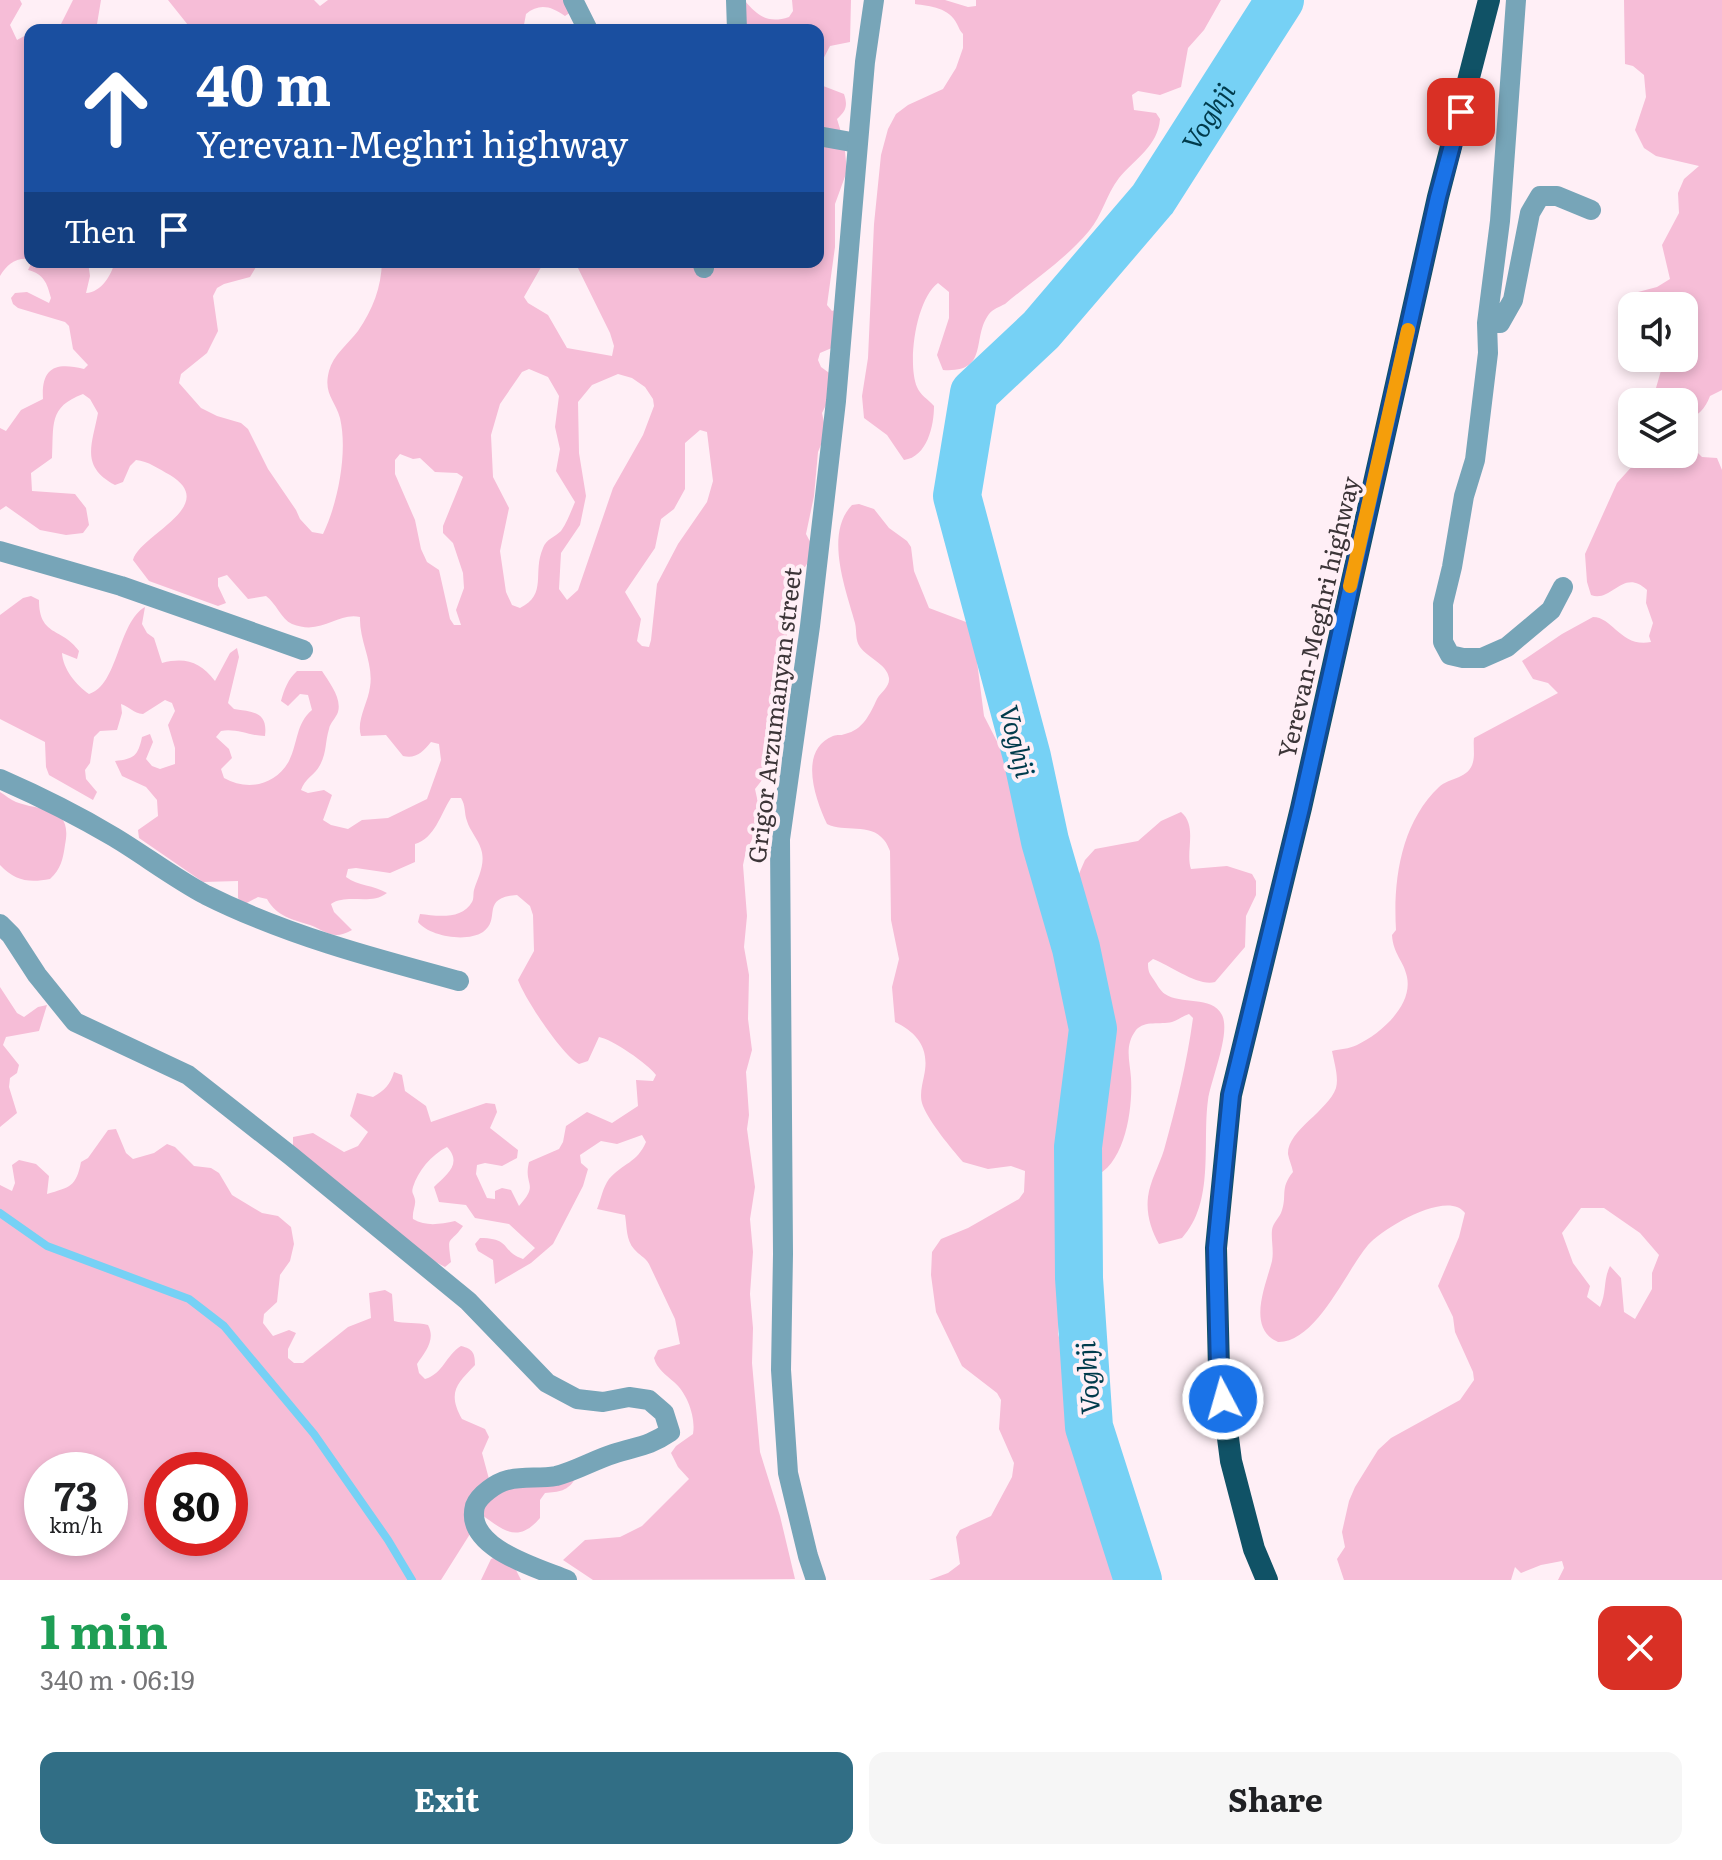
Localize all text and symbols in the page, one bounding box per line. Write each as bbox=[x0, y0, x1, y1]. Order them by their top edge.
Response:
text: 40 m bbox=[196, 40, 331, 123]
icon: ahead bbox=[64, 56, 168, 160]
water label: Voghji bbox=[1170, 74, 1243, 157]
pin bbox=[1427, 78, 1495, 146]
icon: arrive bbox=[1439, 90, 1483, 134]
text: Yerevan-Meghri highway bbox=[196, 116, 628, 169]
text: Then bbox=[64, 208, 136, 252]
icon: arrive bbox=[152, 208, 196, 252]
map controls bbox=[1618, 292, 1698, 468]
button: sound bbox=[1618, 292, 1698, 372]
button: layers bbox=[1618, 388, 1698, 468]
street label: Yerevan-Meghri highway bbox=[1268, 473, 1366, 761]
street label: Grigor Arzumanyan street bbox=[737, 565, 809, 865]
water label: Voghji bbox=[991, 701, 1047, 781]
water label: Voghji bbox=[1064, 1340, 1108, 1416]
position arrow bbox=[1181, 1357, 1265, 1441]
speed limit sign: 80 bbox=[144, 1452, 248, 1556]
text: 73 bbox=[54, 1464, 98, 1523]
text: km/h bbox=[49, 1509, 103, 1539]
text: 1 min bbox=[40, 1593, 168, 1664]
button: close bbox=[1598, 1606, 1682, 1690]
text: 340 m · 06:19 bbox=[40, 1659, 195, 1698]
button: Exit bbox=[40, 1752, 853, 1844]
button: Share bbox=[869, 1752, 1682, 1844]

